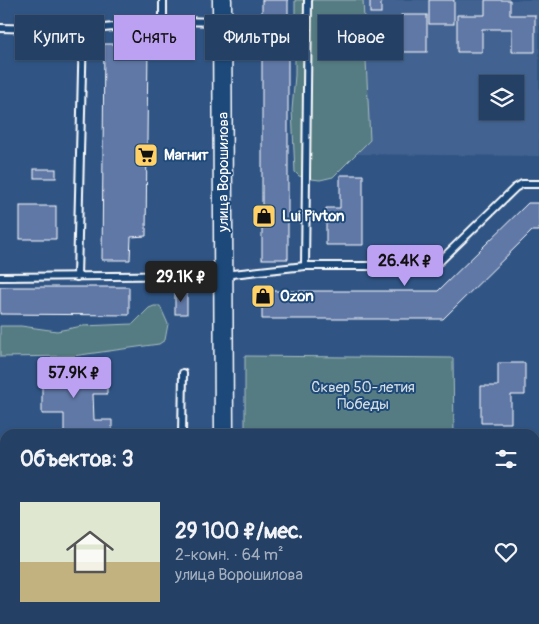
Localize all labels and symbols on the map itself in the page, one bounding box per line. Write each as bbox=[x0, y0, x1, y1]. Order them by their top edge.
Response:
street label: улица Ворошилова bbox=[214, 112, 233, 233]
supermarket icon: Магнит bbox=[133, 142, 159, 168]
place label: Магнит bbox=[164, 146, 209, 165]
shop icon: Lui Pivton bbox=[251, 203, 277, 229]
place label: Lui Pivton bbox=[282, 207, 345, 226]
pin: 26.4K ₽ bbox=[359, 244, 451, 287]
pin: 29.1K ₽ bbox=[135, 260, 227, 303]
shop icon: Ozon bbox=[250, 283, 276, 309]
place label: Ozon bbox=[280, 287, 314, 306]
pin: 57.9K ₽ bbox=[28, 356, 120, 399]
park label: Сквер 50-летия Победы bbox=[311, 378, 415, 414]

